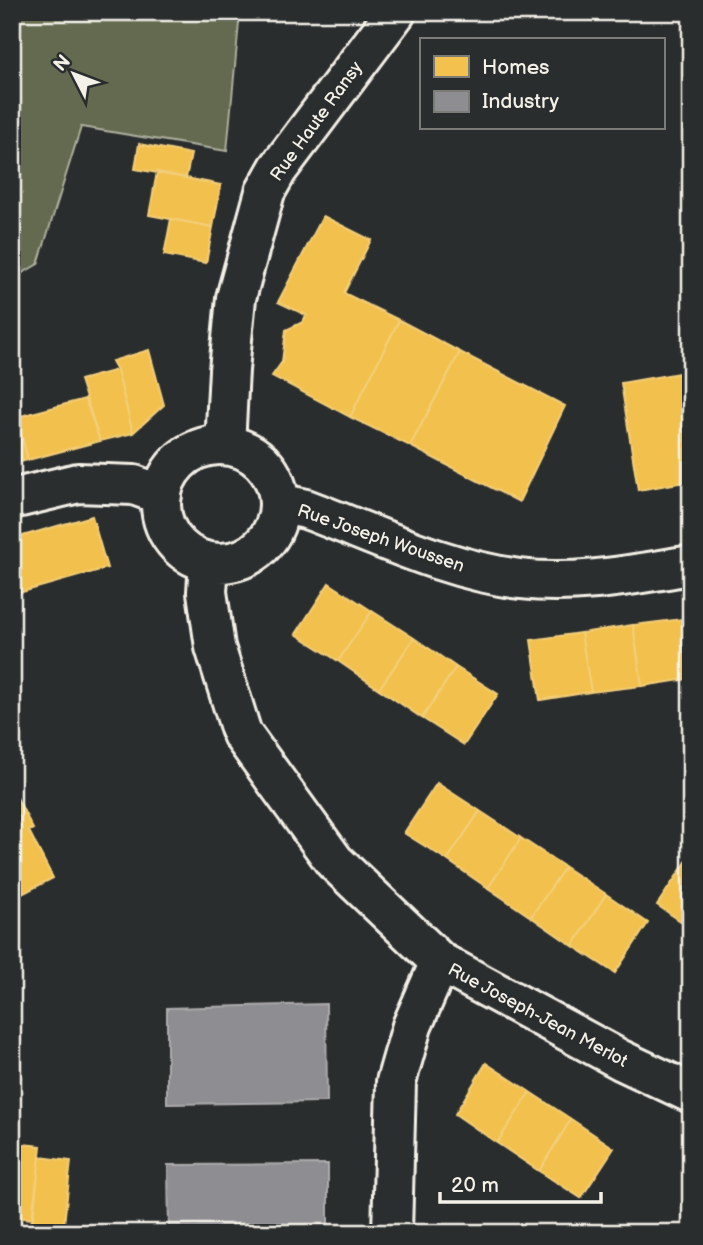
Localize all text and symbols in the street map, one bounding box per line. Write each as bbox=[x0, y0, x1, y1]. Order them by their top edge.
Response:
north arrow bbox=[38, 38, 108, 108]
legend bbox=[420, 38, 664, 130]
text: N bbox=[49, 51, 76, 77]
text: Homes bbox=[482, 55, 550, 80]
street label: Rue Haute Ransy bbox=[266, 57, 367, 185]
text: Industry bbox=[482, 89, 560, 114]
street label: Rue Joseph Woussen bbox=[295, 500, 467, 577]
street label: Rue Joseph-Jean Merlot bbox=[444, 959, 632, 1072]
scale bar bbox=[440, 1161, 602, 1205]
text: 20 m bbox=[451, 1173, 499, 1198]

